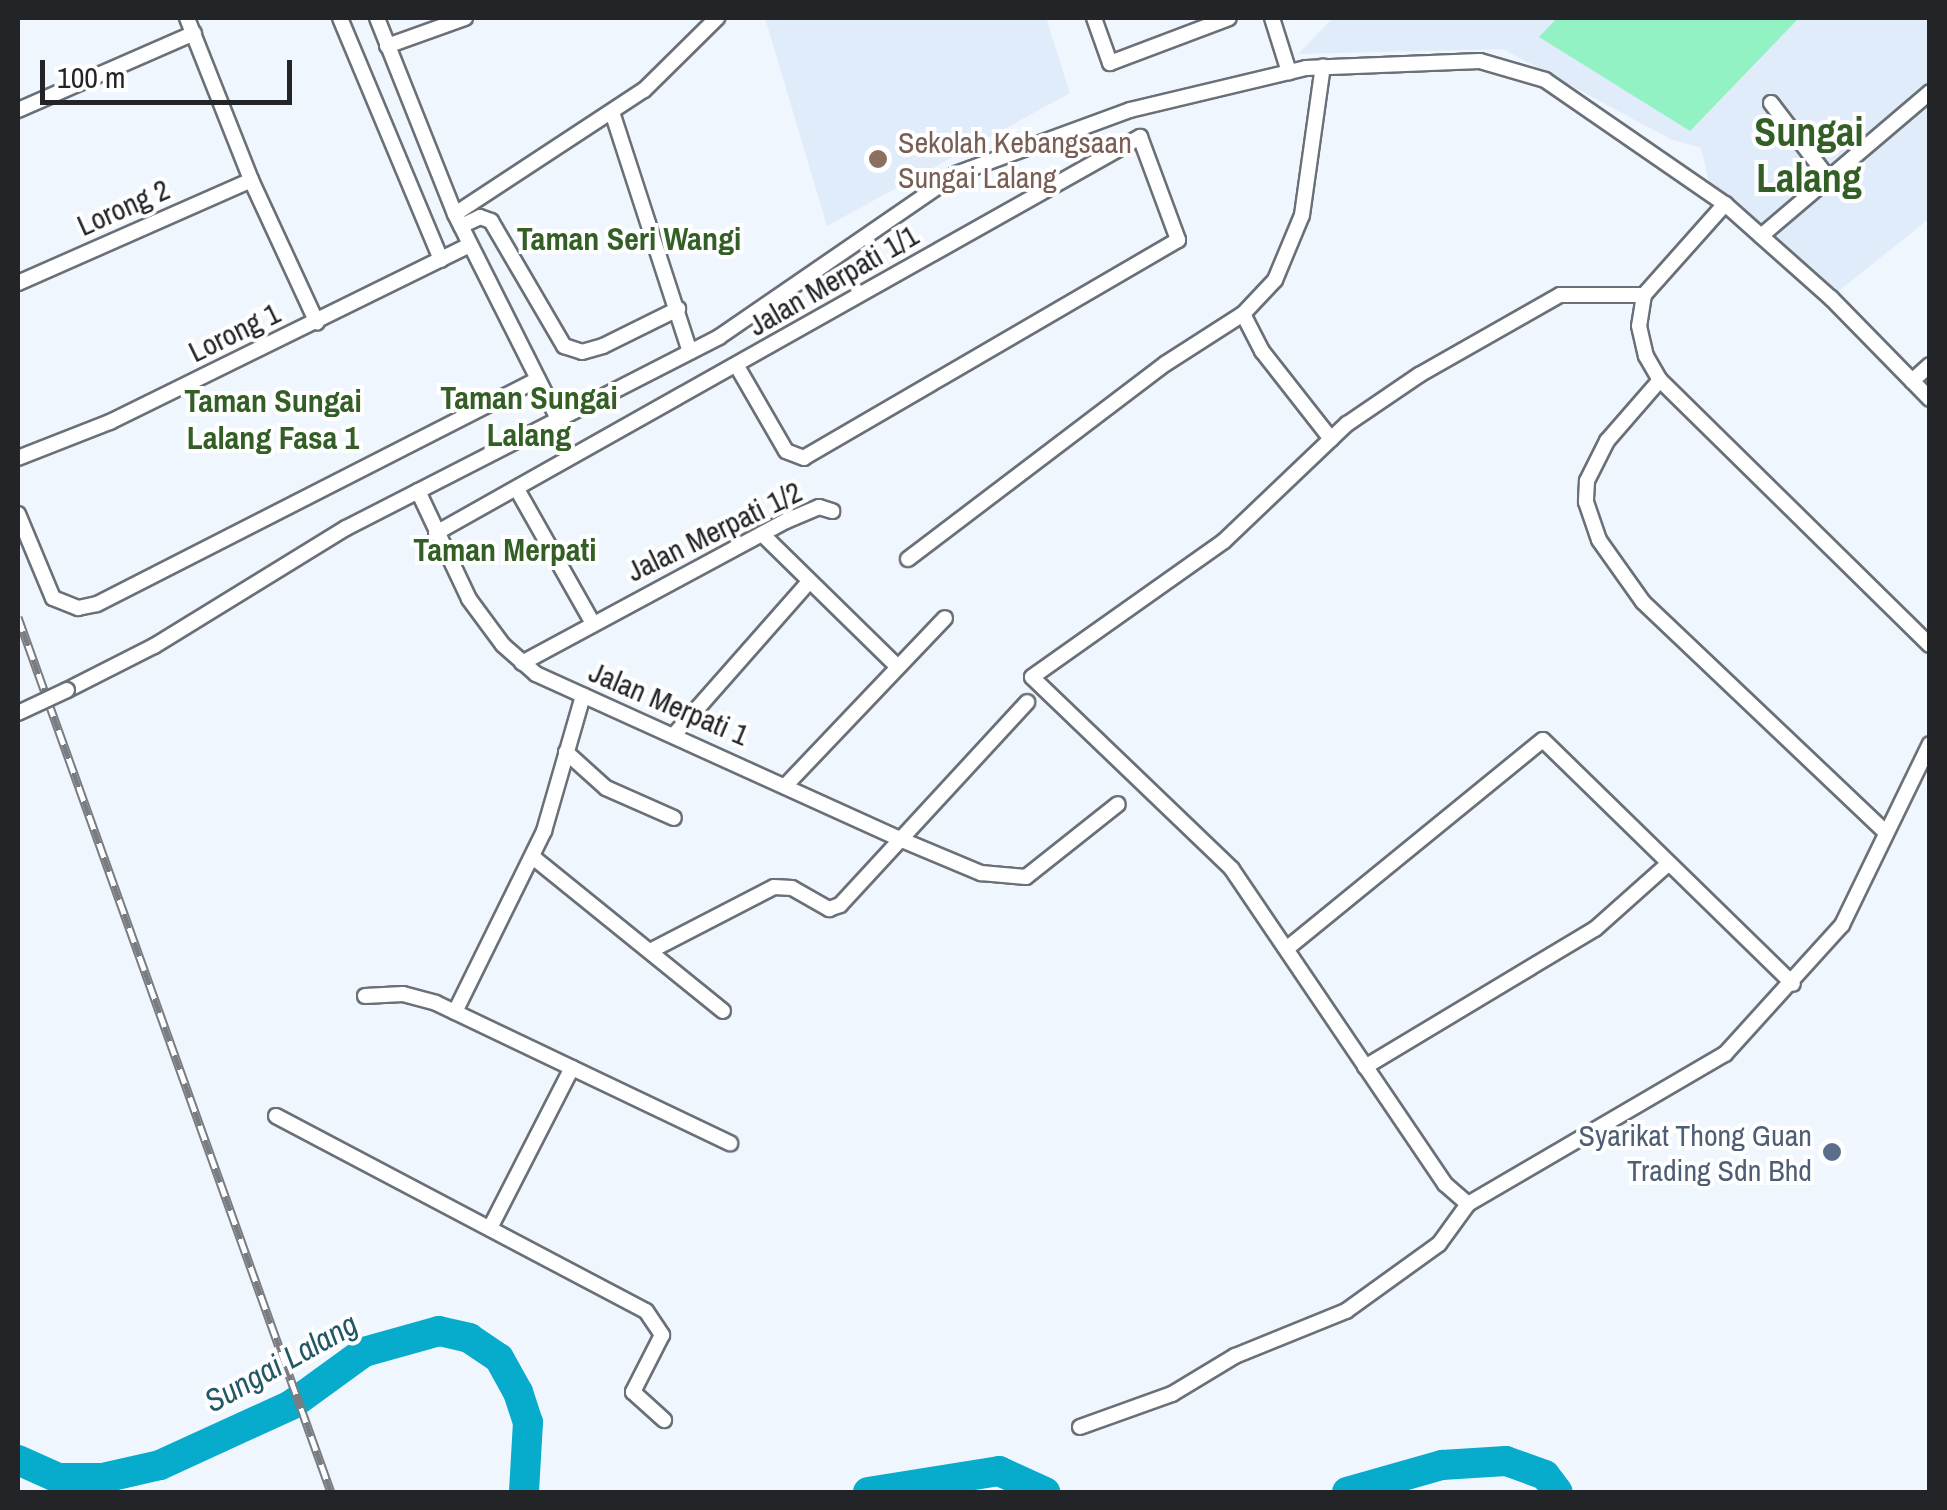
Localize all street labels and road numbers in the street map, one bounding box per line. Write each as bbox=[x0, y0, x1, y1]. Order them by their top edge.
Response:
street label: Lorong 2 bbox=[71, 171, 175, 243]
street label: Jalan Merpati 1/1 bbox=[742, 217, 924, 343]
street label: Lorong 1 bbox=[182, 295, 286, 369]
street label: Jalan Merpati 1/2 bbox=[621, 473, 807, 589]
street label: Jalan Merpati 1 bbox=[584, 653, 754, 753]

